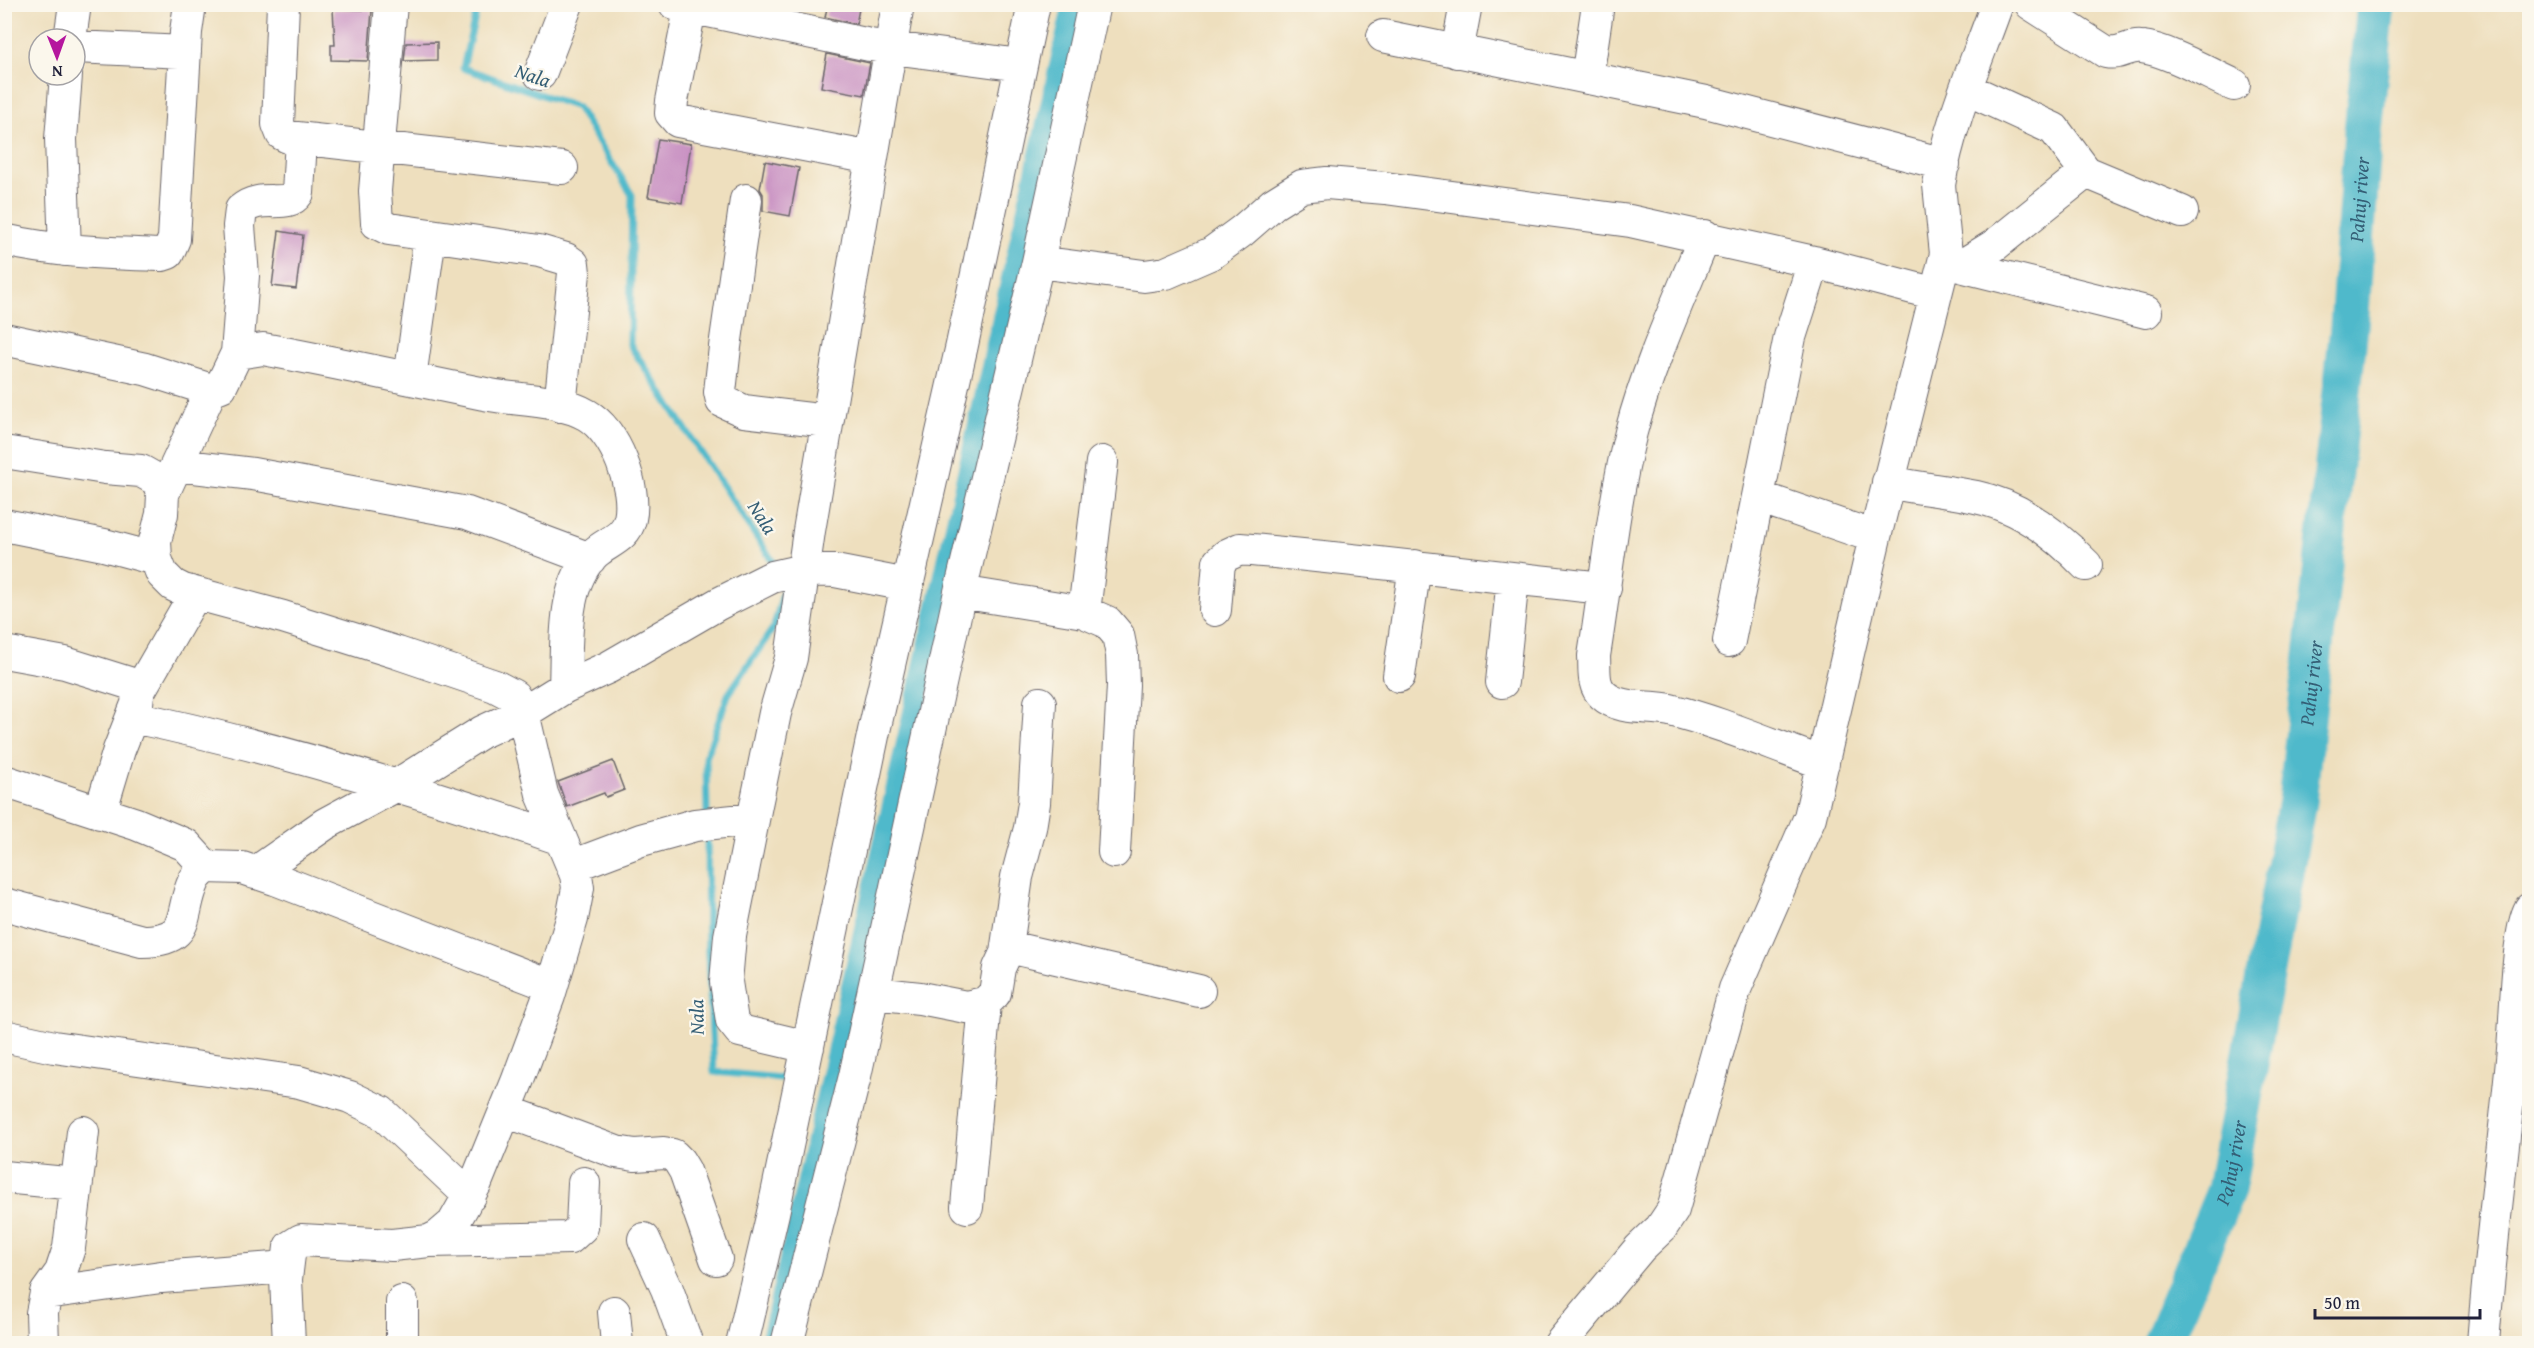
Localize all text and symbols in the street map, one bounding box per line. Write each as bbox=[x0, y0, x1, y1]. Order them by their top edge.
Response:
north arrow bbox=[27, 27, 87, 87]
water label: Nala bbox=[511, 55, 555, 95]
text: N bbox=[51, 60, 63, 84]
water label: Pahuj river bbox=[2341, 155, 2376, 244]
water label: Nala bbox=[741, 493, 785, 540]
water label: Pahuj river bbox=[2291, 638, 2329, 728]
water label: Nala bbox=[681, 998, 711, 1036]
water label: Pahuj river bbox=[2207, 1117, 2253, 1210]
scale bar bbox=[2315, 1282, 2480, 1320]
text: 50 m bbox=[2324, 1289, 2360, 1316]

